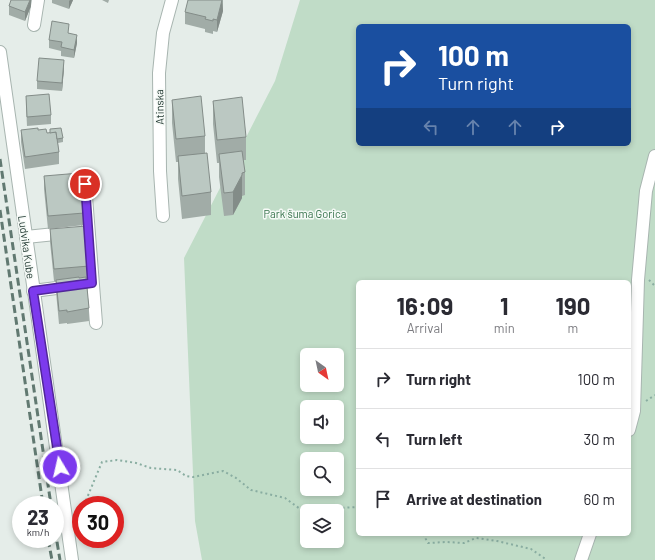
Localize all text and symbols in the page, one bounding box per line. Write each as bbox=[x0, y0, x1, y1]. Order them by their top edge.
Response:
text: 100 m bbox=[438, 38, 509, 72]
icon: right bbox=[372, 40, 424, 92]
text: Turn right bbox=[438, 72, 514, 94]
street label: Atinska bbox=[152, 89, 166, 125]
icon: left bbox=[420, 116, 442, 138]
icon: ahead bbox=[462, 116, 484, 138]
icon: ahead bbox=[504, 116, 526, 138]
icon: right bbox=[546, 116, 568, 138]
pin bbox=[68, 167, 102, 201]
icon: arrive bbox=[74, 173, 96, 195]
park label: Park šuma Gorica bbox=[264, 207, 346, 220]
street label: Ludvika Kube bbox=[16, 214, 38, 280]
text: 16:09 bbox=[397, 291, 453, 320]
text: 1 bbox=[500, 291, 509, 320]
text: 190 bbox=[555, 291, 590, 320]
text: Arrival bbox=[407, 320, 443, 336]
text: min bbox=[494, 320, 515, 336]
text: m bbox=[568, 320, 578, 336]
north arrow bbox=[300, 348, 344, 392]
map controls bbox=[300, 348, 344, 548]
icon: right bbox=[372, 368, 394, 390]
text: Turn right bbox=[406, 370, 471, 388]
text: 100 m bbox=[577, 370, 615, 388]
button: sound bbox=[300, 400, 344, 444]
icon: left bbox=[372, 428, 394, 450]
text: Turn left bbox=[406, 430, 462, 448]
text: 30 m bbox=[583, 430, 615, 448]
position arrow bbox=[39, 446, 81, 488]
button: search bbox=[300, 452, 344, 496]
icon: arrive bbox=[372, 488, 394, 510]
text: Arrive at destination bbox=[406, 490, 542, 508]
text: 60 m bbox=[583, 490, 615, 508]
speed limit sign: 30 bbox=[72, 496, 124, 548]
button: layers bbox=[300, 504, 344, 548]
text: 23 bbox=[27, 505, 49, 529]
text: km/h bbox=[27, 526, 49, 538]

